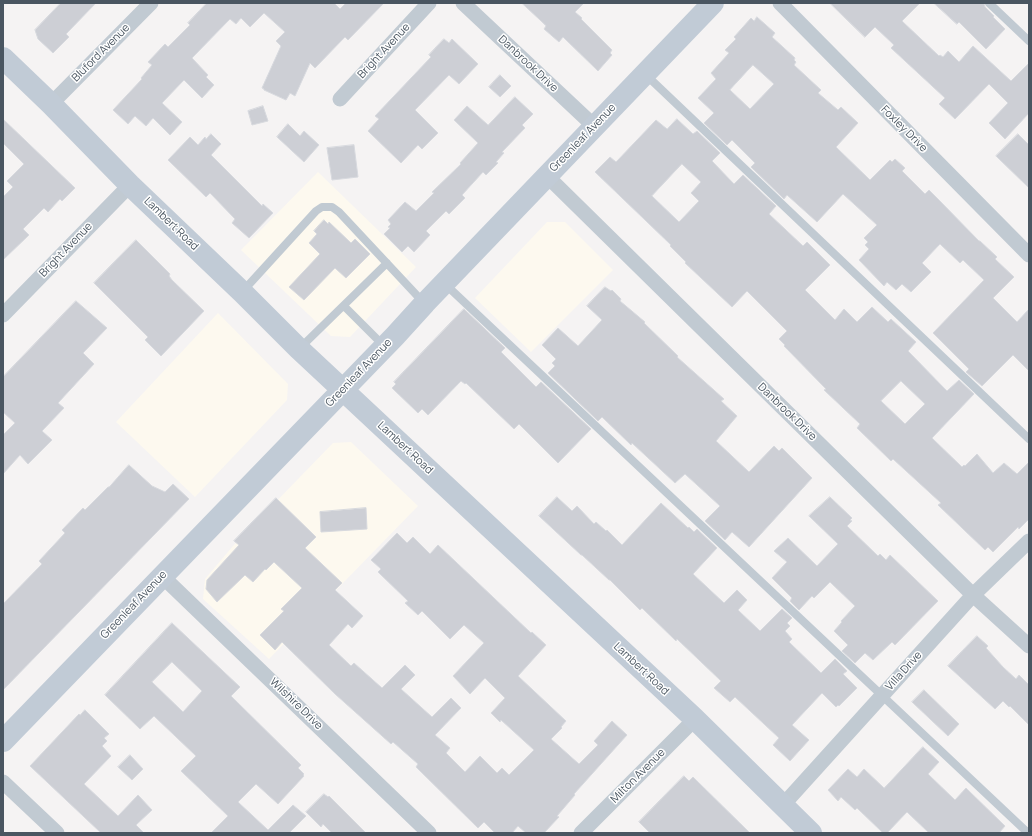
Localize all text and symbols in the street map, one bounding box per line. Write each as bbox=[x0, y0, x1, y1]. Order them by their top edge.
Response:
street label: Bluford Avenue bbox=[69, 21, 133, 85]
street label: Bright Avenue bbox=[355, 21, 413, 81]
street label: Danbrook Drive bbox=[495, 33, 561, 95]
street label: Greenleaf Avenue bbox=[547, 101, 619, 175]
street label: Foxley Drive bbox=[878, 103, 930, 155]
street label: Lambert Road bbox=[141, 195, 201, 253]
street label: Bright Avenue bbox=[37, 220, 95, 280]
street label: Greenleaf Avenue bbox=[323, 336, 395, 410]
street label: Danbrook Drive bbox=[755, 381, 819, 443]
street label: Lambert Road bbox=[375, 419, 435, 477]
street label: Greenleaf Avenue bbox=[98, 568, 170, 642]
street label: Lambert Road bbox=[611, 640, 671, 698]
street label: Villa Drive bbox=[883, 649, 925, 693]
street label: Wilshire Drive bbox=[267, 676, 325, 732]
street label: Milton Avenue bbox=[608, 746, 668, 806]

